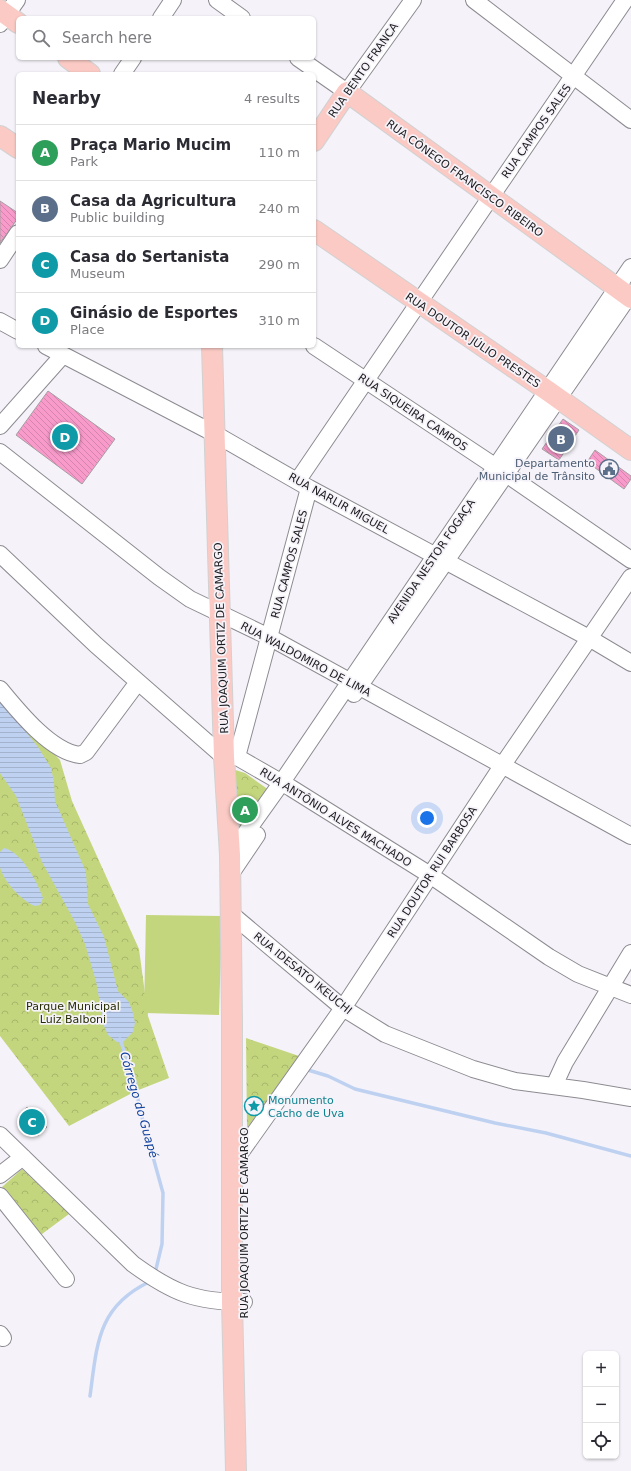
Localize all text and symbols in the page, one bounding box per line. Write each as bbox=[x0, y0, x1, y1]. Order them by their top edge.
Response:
search box bbox=[16, 16, 316, 60]
street label: RUA BENTO FRANCA bbox=[326, 20, 401, 120]
icon: search bbox=[30, 27, 52, 49]
text: Search here bbox=[62, 29, 152, 47]
street label: RUA CAMPOS SALES bbox=[499, 82, 574, 181]
text: Nearby bbox=[32, 88, 101, 108]
text: 4 results bbox=[244, 91, 300, 106]
street label: RUA CÔNEGO FRANCISCO RIBEIRO bbox=[384, 117, 546, 240]
text: Praça Mario Mucim bbox=[70, 136, 231, 154]
text: A bbox=[40, 145, 50, 160]
text: 110 m bbox=[258, 145, 300, 160]
text: Park bbox=[70, 154, 98, 169]
text: Casa da Agricultura bbox=[70, 192, 236, 210]
text: B bbox=[40, 201, 50, 216]
text: 240 m bbox=[258, 201, 300, 216]
text: Public building bbox=[70, 210, 165, 225]
text: Casa do Sertanista bbox=[70, 248, 229, 266]
text: C bbox=[40, 257, 50, 272]
text: 290 m bbox=[258, 257, 300, 272]
text: Museum bbox=[70, 266, 125, 281]
street label: RUA DOUTOR JÚLIO PRESTES bbox=[403, 290, 543, 391]
text: Ginásio de Esportes bbox=[70, 304, 238, 322]
text: D bbox=[40, 313, 50, 328]
text: 310 m bbox=[258, 313, 300, 328]
text: Place bbox=[70, 322, 105, 337]
street label: RUA SIQUEIRA CAMPOS bbox=[356, 371, 470, 454]
pin: D bbox=[52, 422, 78, 452]
pin: B bbox=[548, 424, 574, 454]
place label: Departamento Municipal de Trânsito bbox=[479, 457, 595, 483]
public building icon: Departamento Municipal de Trânsito bbox=[598, 458, 620, 480]
street label: RUA NARLIR MIGUEL bbox=[286, 470, 392, 537]
street label: AVENIDA NESTOR FOGAÇA bbox=[385, 496, 478, 626]
street label: RUA CAMPOS SALES bbox=[269, 508, 310, 620]
street label: RUA JOAQUIM ORTIZ DE CAMARGO bbox=[212, 542, 231, 734]
street label: RUA WALDOMIRO DE LIMA bbox=[238, 620, 374, 700]
street label: RUA ANTÔNIO ALVES MACHADO bbox=[258, 765, 414, 870]
pin: A bbox=[232, 795, 258, 825]
street label: RUA DOUTOR RUI BARBOSA bbox=[385, 804, 480, 941]
your location bbox=[417, 808, 437, 828]
street label: RUA IDESATO IKEUCHI bbox=[251, 930, 354, 1017]
park label: Parque Municipal Luiz Balboni bbox=[26, 1000, 120, 1026]
water label: Córrego do Guapé bbox=[117, 1050, 161, 1160]
place label: Monumento Cacho de Uva bbox=[268, 1094, 344, 1120]
place icon: Monumento Cacho de Uva bbox=[243, 1095, 265, 1117]
pin: C bbox=[19, 1107, 45, 1137]
street label: RUA JOAQUIM ORTIZ DE CAMARGO bbox=[238, 1127, 251, 1319]
map controls bbox=[583, 1351, 619, 1459]
button: + bbox=[583, 1351, 619, 1387]
button: − bbox=[583, 1387, 619, 1423]
button: locate bbox=[583, 1423, 619, 1459]

